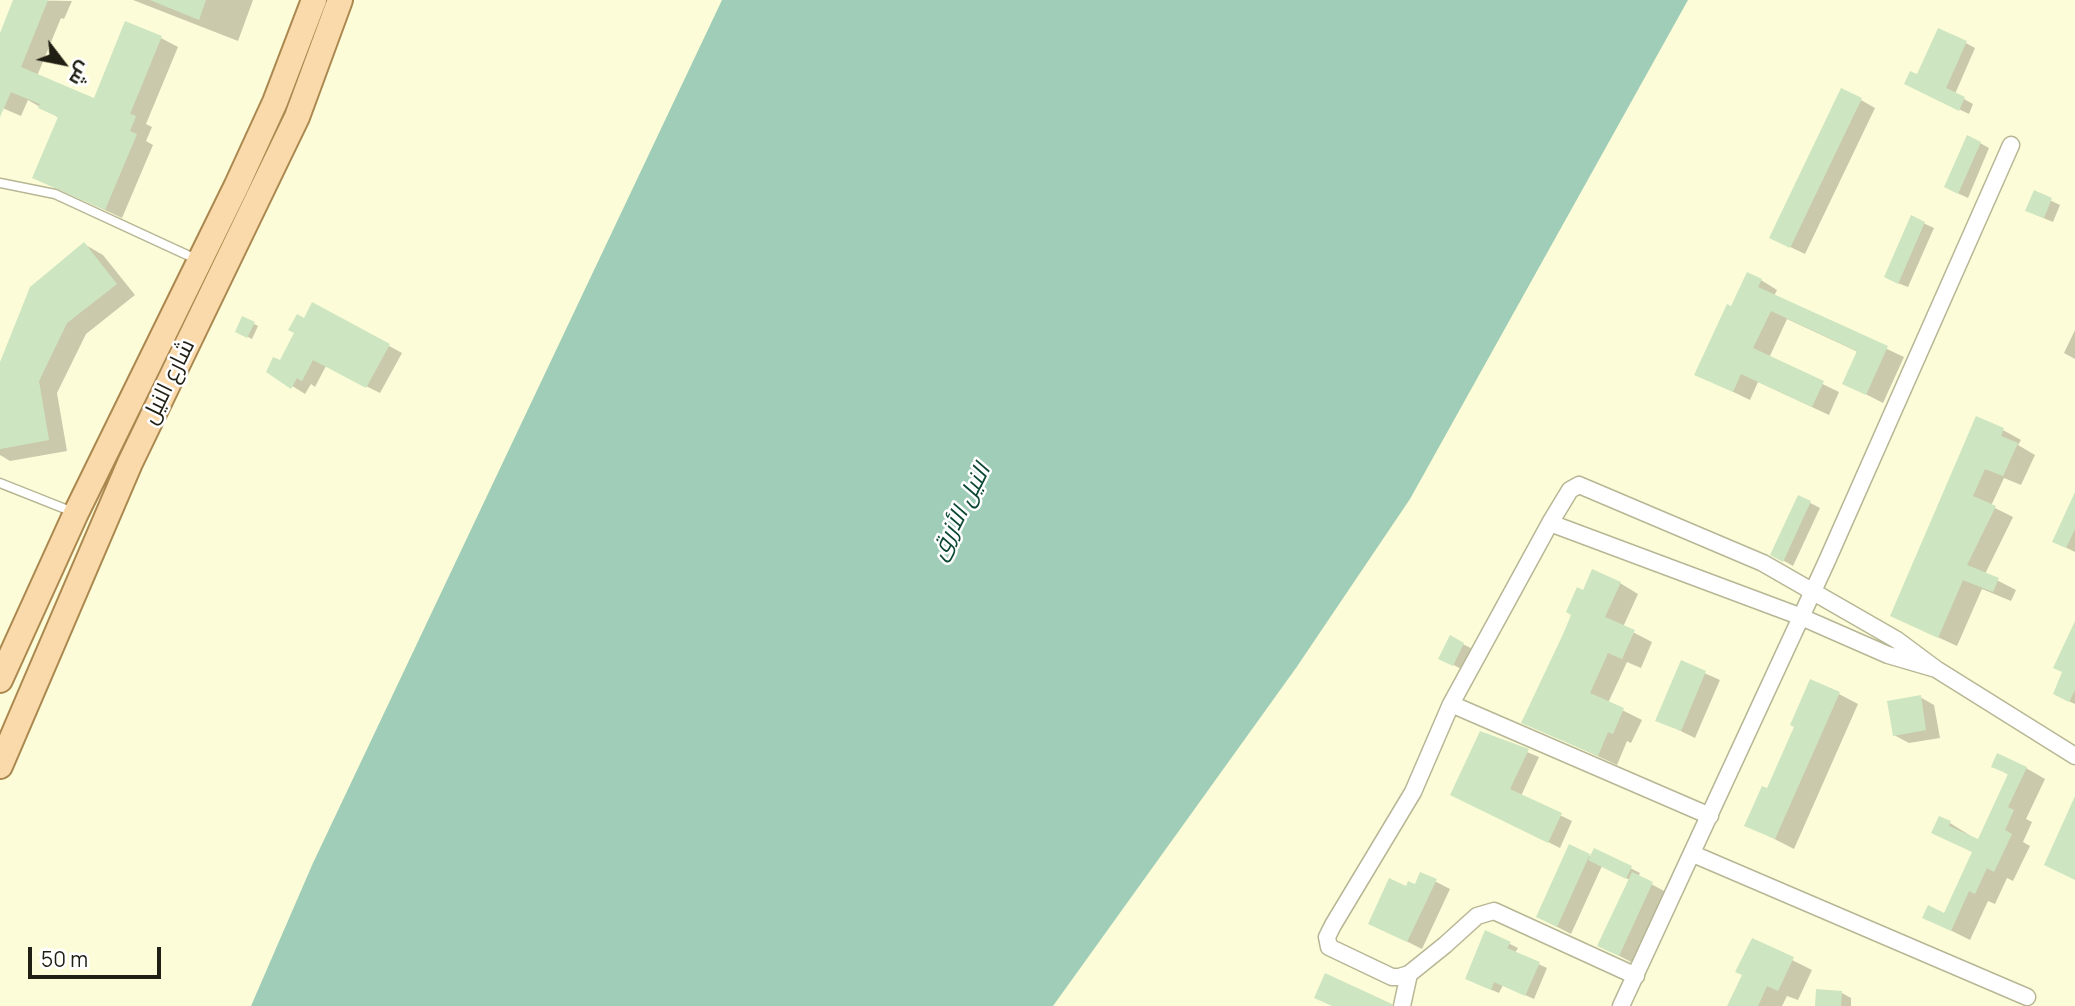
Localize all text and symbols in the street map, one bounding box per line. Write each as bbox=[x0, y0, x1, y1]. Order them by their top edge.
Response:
north arrow bbox=[28, 28, 98, 98]
text: ش bbox=[63, 57, 98, 91]
street label: شارع النيل bbox=[137, 335, 201, 429]
water label: النيل الأزرق bbox=[925, 459, 997, 565]
scale bar bbox=[32, 932, 164, 976]
text: 50 m bbox=[41, 945, 88, 973]

